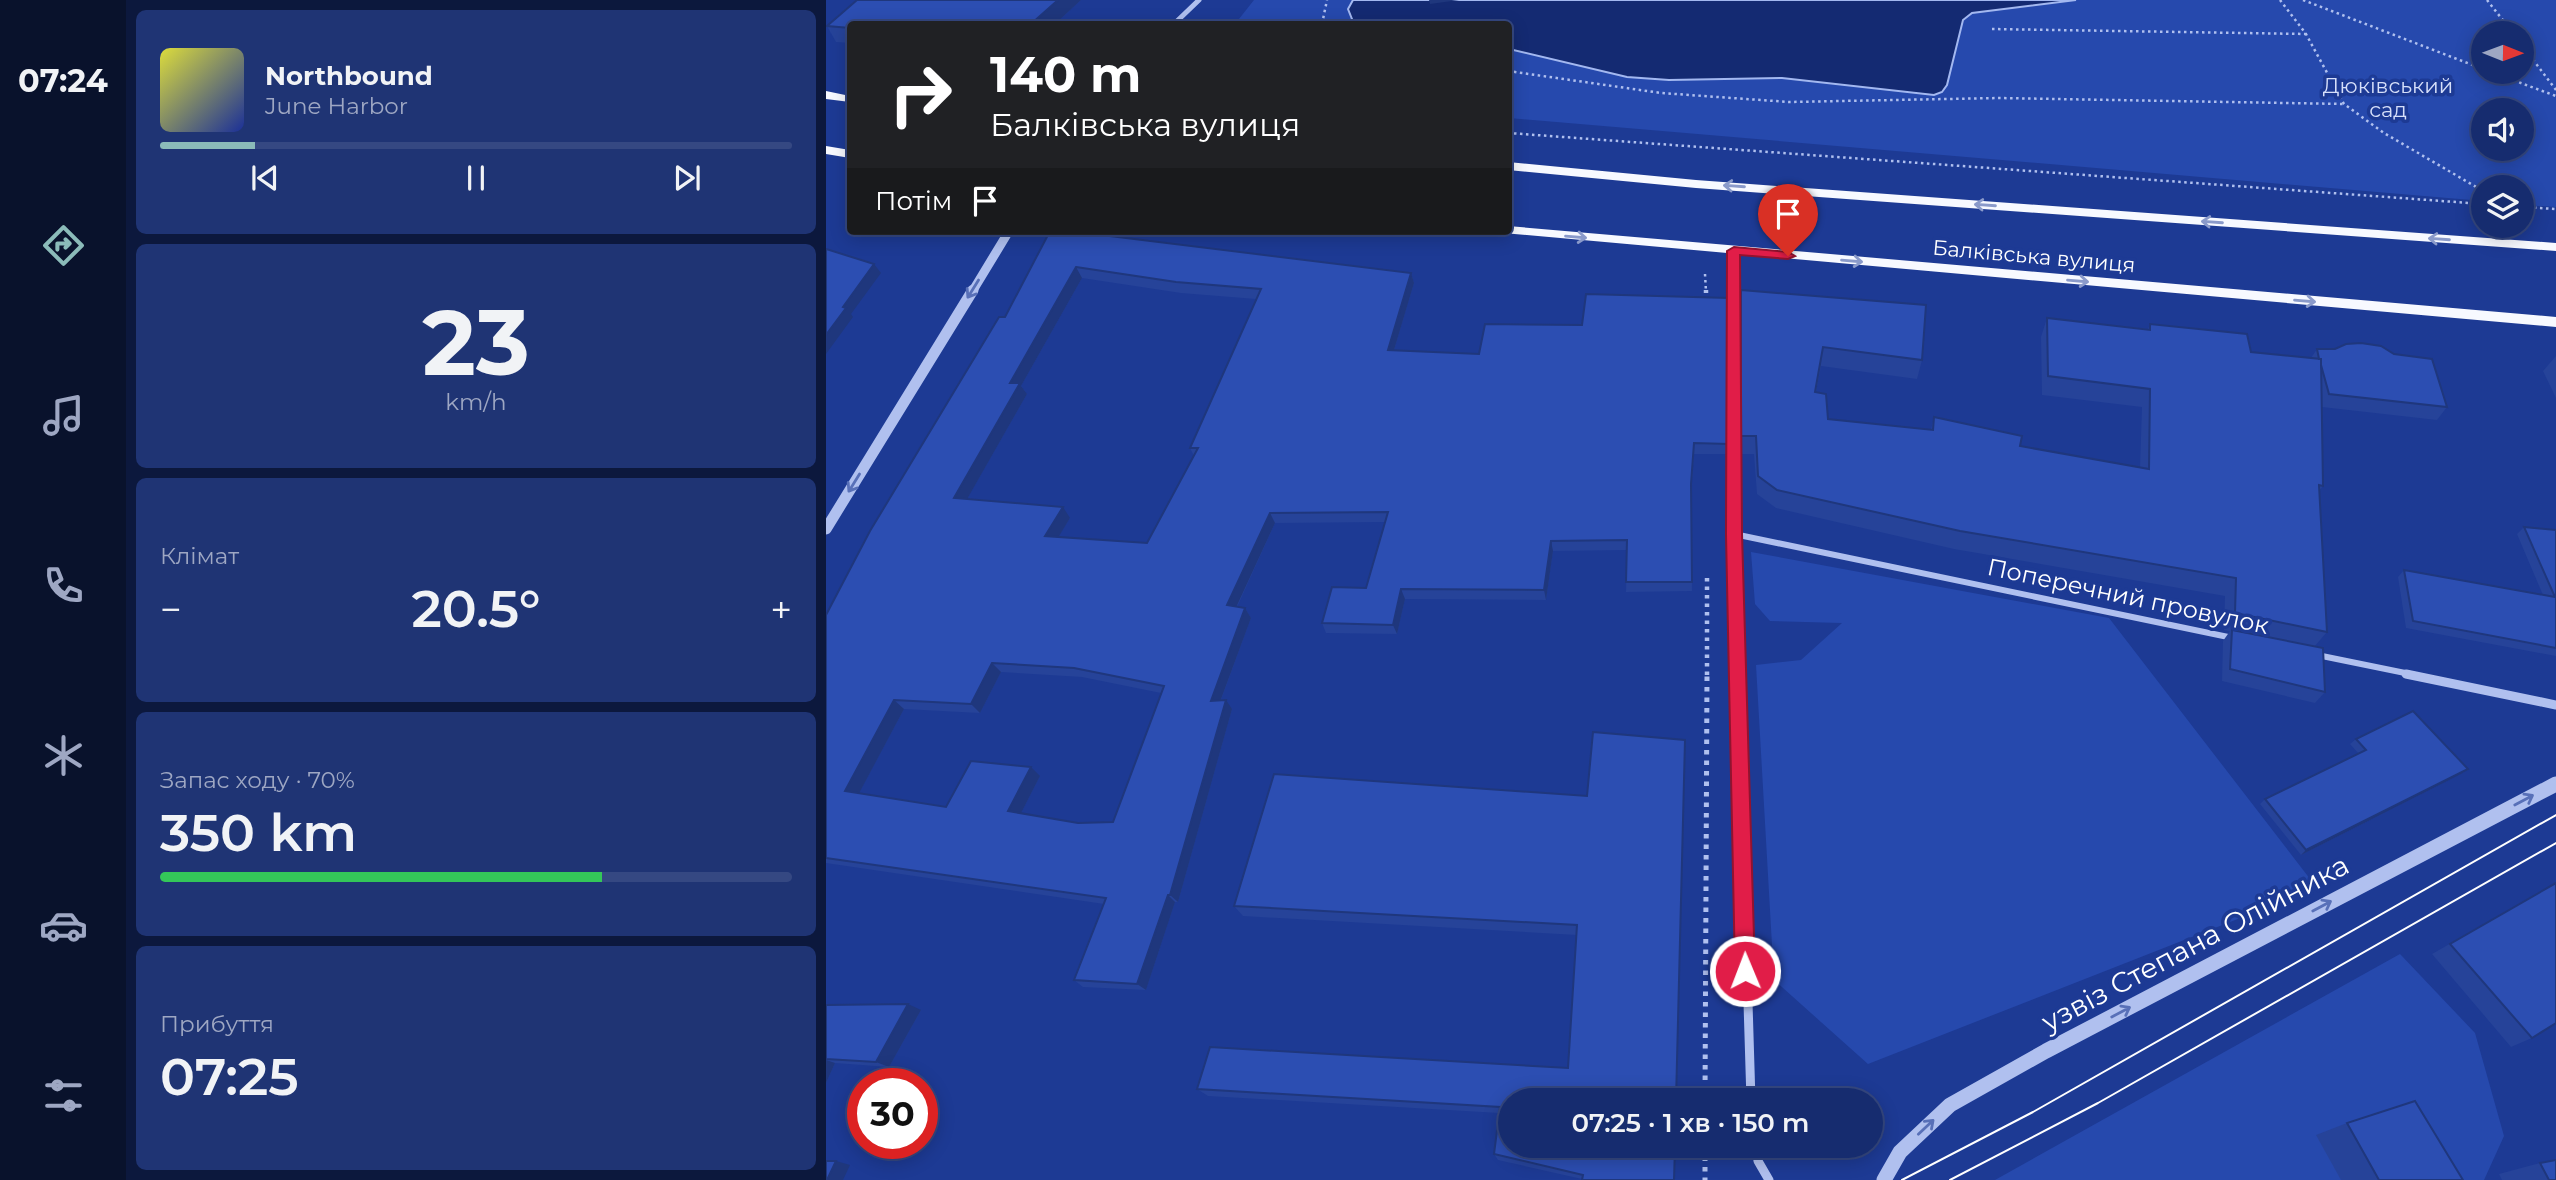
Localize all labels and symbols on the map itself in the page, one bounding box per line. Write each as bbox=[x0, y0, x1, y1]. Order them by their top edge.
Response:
north arrow bbox=[2471, 21, 2534, 84]
park label: Дюківський сад bbox=[2323, 73, 2453, 122]
one-way arrow bbox=[1723, 179, 1746, 192]
pin bbox=[1758, 184, 1818, 256]
one-way arrow bbox=[1975, 198, 1997, 211]
one-way arrow bbox=[2201, 215, 2224, 228]
one-way arrow bbox=[1565, 230, 1587, 243]
one-way arrow bbox=[2428, 232, 2451, 245]
street label: Балківська вулиця bbox=[1931, 235, 2137, 277]
one-way arrow bbox=[1840, 255, 1863, 268]
one-way arrow bbox=[2067, 275, 2089, 288]
one-way arrow bbox=[966, 279, 980, 299]
one-way arrow bbox=[2293, 294, 2316, 307]
one-way arrow bbox=[847, 473, 862, 492]
street label: Поперечний провулок bbox=[1985, 552, 2271, 640]
one-way arrow bbox=[2513, 793, 2534, 807]
street label: узвіз Степана Олійника bbox=[2035, 847, 2355, 1039]
one-way arrow bbox=[2312, 899, 2332, 913]
position arrow bbox=[1708, 934, 1782, 1008]
one-way arrow bbox=[2110, 1004, 2131, 1018]
speed limit sign: 30 bbox=[847, 1068, 938, 1159]
one-way arrow bbox=[1917, 1119, 1934, 1136]

